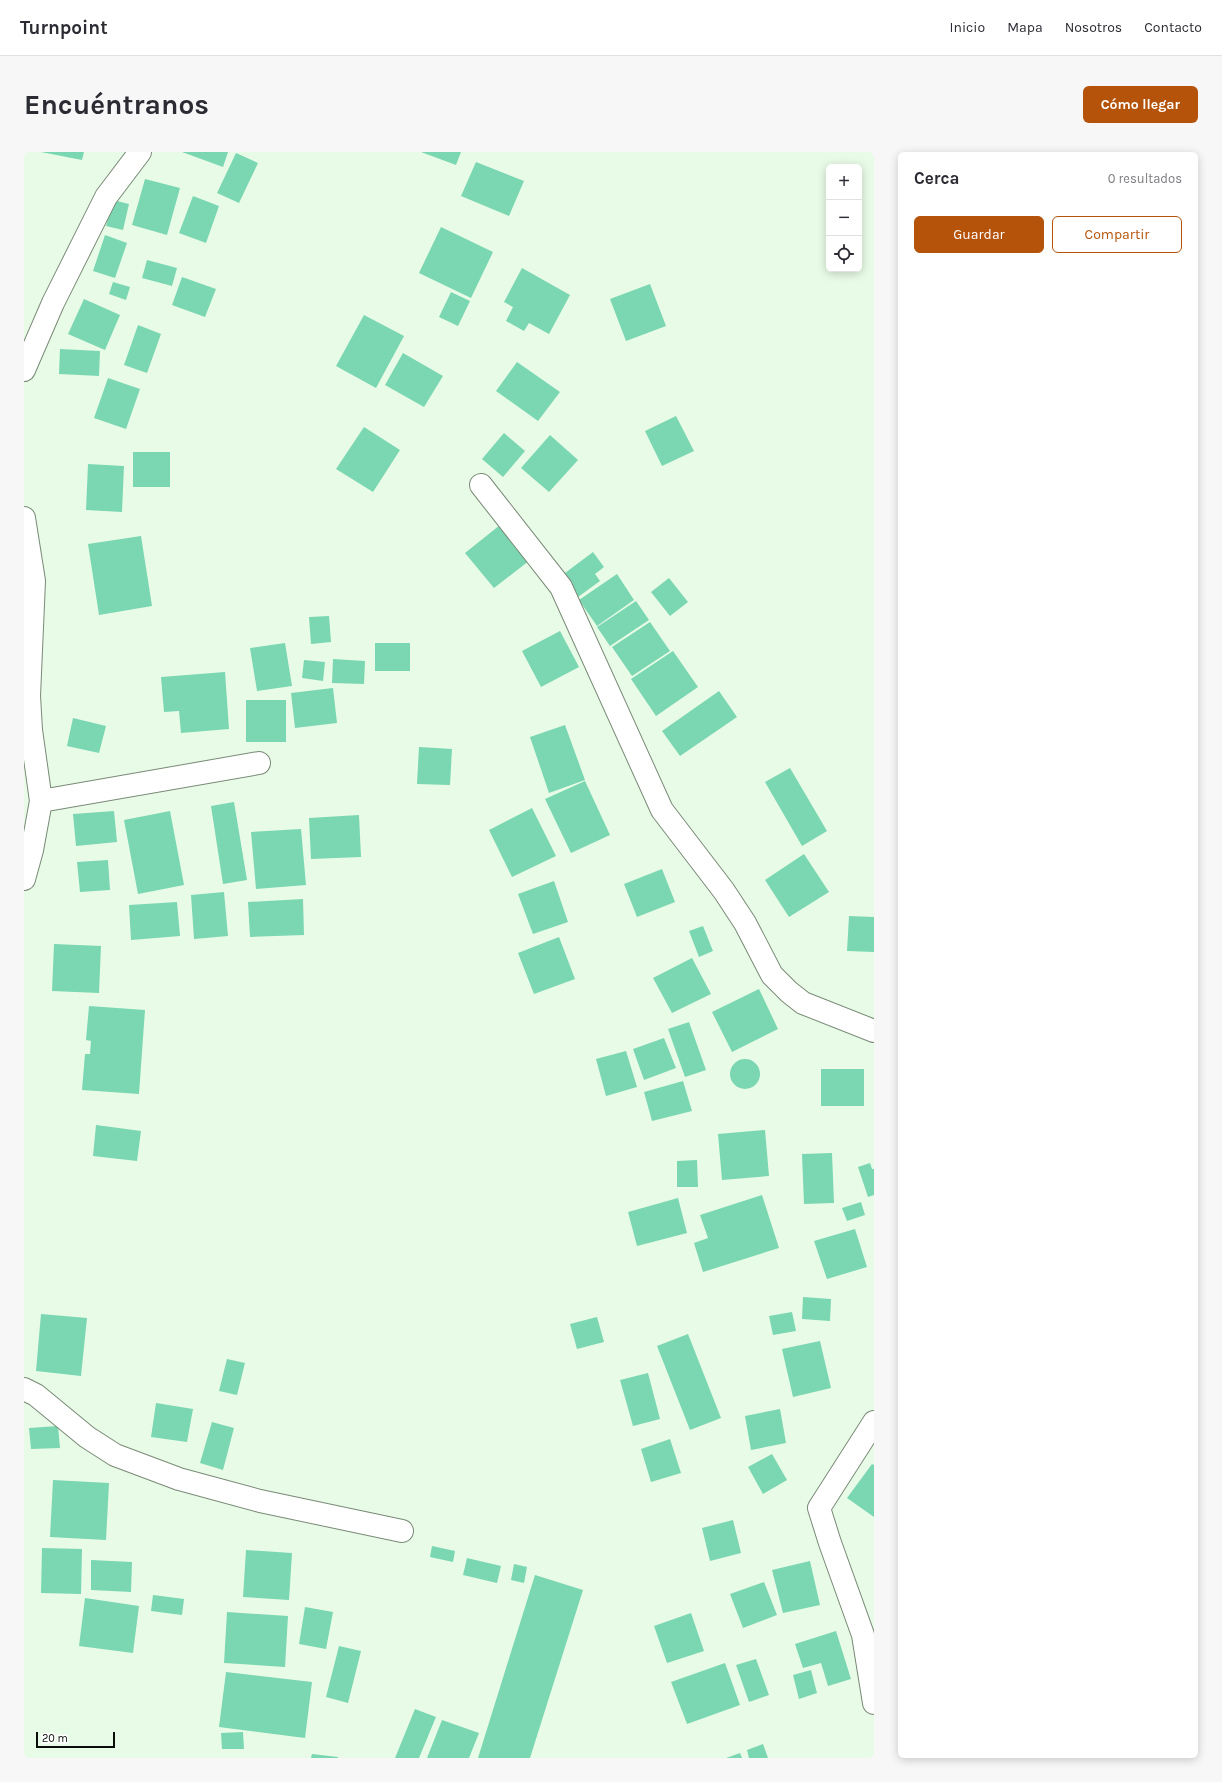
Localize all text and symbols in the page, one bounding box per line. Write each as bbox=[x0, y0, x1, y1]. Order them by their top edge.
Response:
text: Turnpoint bbox=[20, 17, 108, 39]
text: Inicio bbox=[950, 19, 985, 36]
text: Mapa bbox=[1007, 19, 1043, 36]
text: Nosotros bbox=[1065, 19, 1122, 36]
text: Contacto bbox=[1144, 19, 1202, 36]
button: Cómo llegar bbox=[1083, 86, 1198, 123]
text: Encuéntranos bbox=[24, 88, 209, 121]
map controls bbox=[826, 164, 862, 272]
button: + bbox=[826, 164, 862, 200]
text: Cerca bbox=[914, 168, 959, 188]
text: 0 resultados bbox=[1108, 171, 1182, 186]
button: − bbox=[826, 200, 862, 236]
button: Guardar bbox=[914, 216, 1044, 253]
button: Compartir bbox=[1052, 216, 1182, 253]
button: locate bbox=[826, 236, 862, 272]
scale bar bbox=[36, 1730, 115, 1749]
text: 20 m bbox=[42, 1732, 68, 1745]

